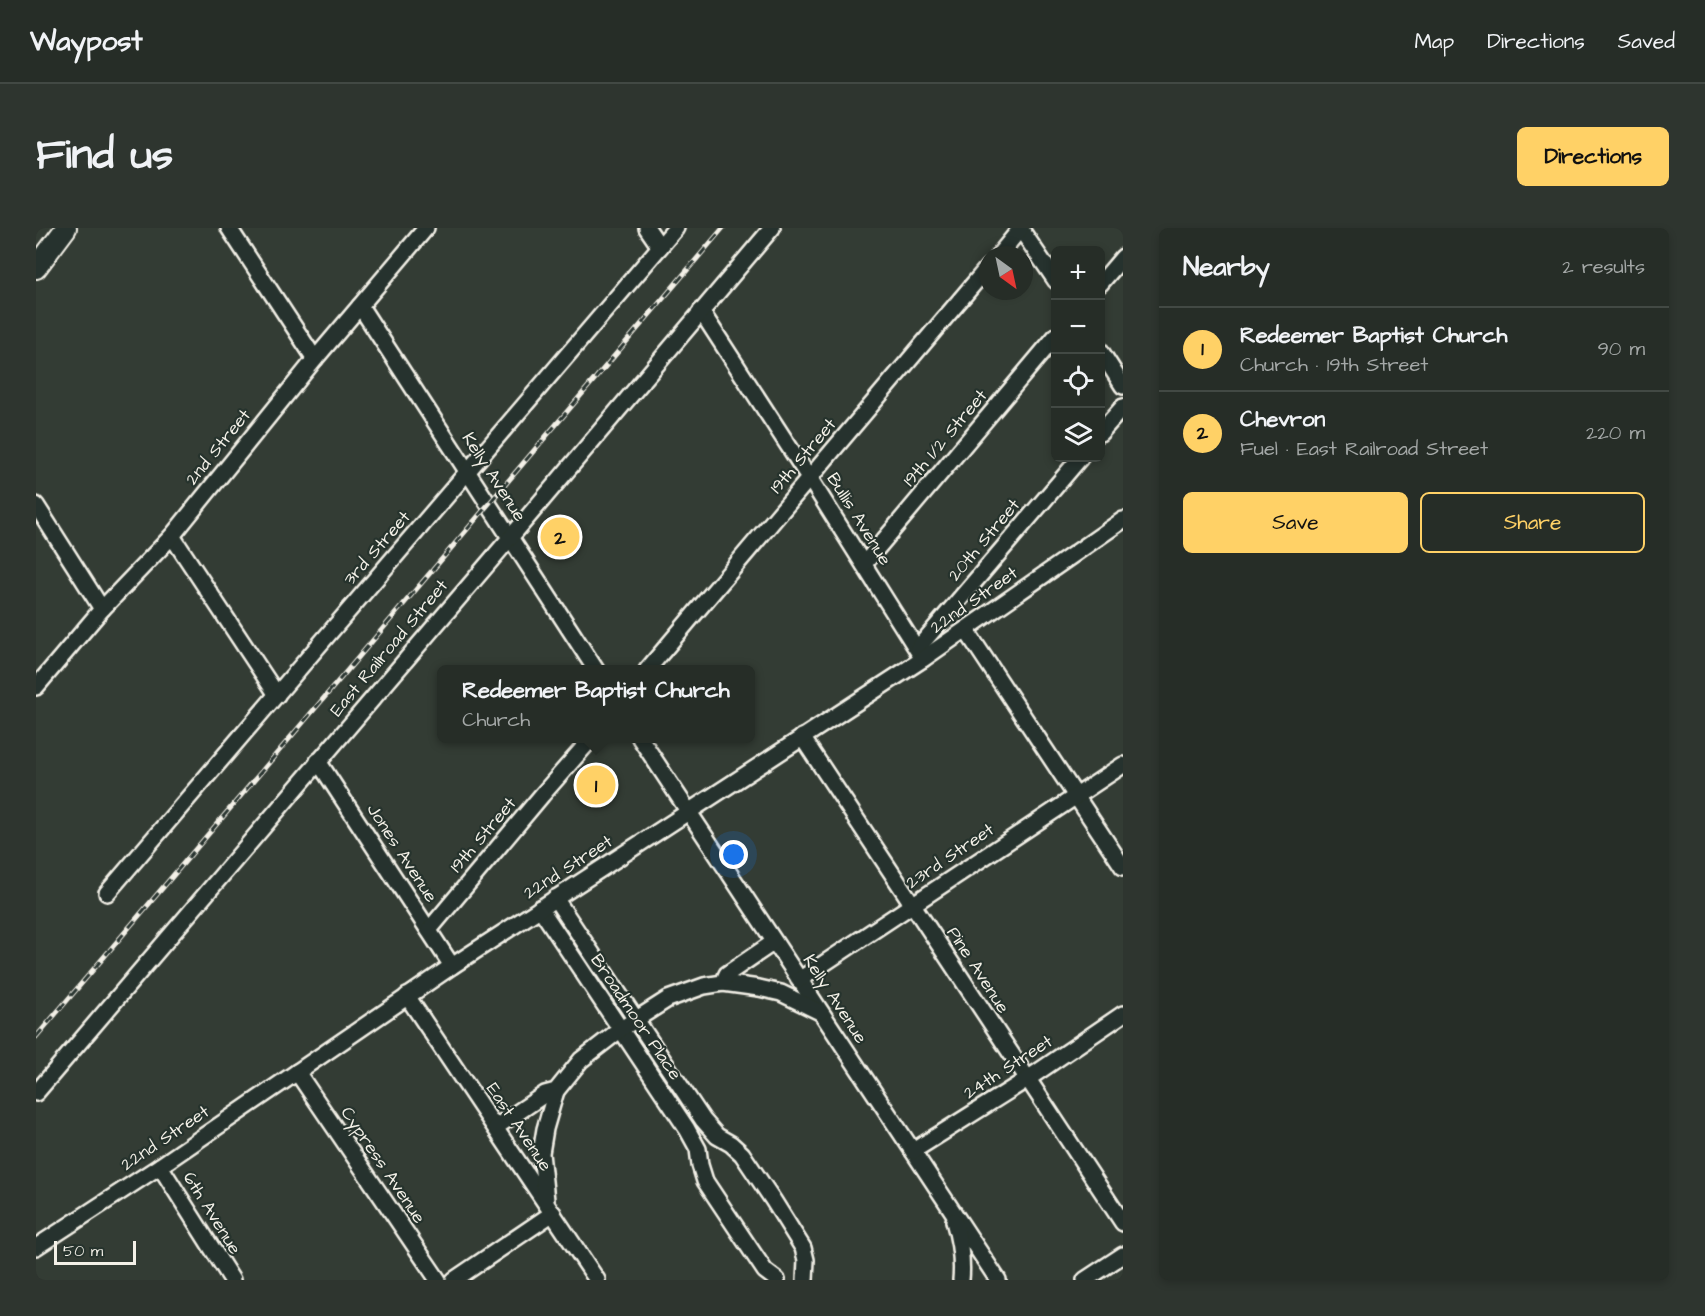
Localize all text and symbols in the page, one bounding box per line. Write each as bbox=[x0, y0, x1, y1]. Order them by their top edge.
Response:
text: Waypost bbox=[30, 22, 143, 61]
text: Map bbox=[1414, 27, 1454, 56]
text: Directions bbox=[1487, 27, 1585, 56]
text: Saved bbox=[1618, 27, 1675, 56]
text: Find us bbox=[36, 127, 173, 185]
button: Directions bbox=[1517, 127, 1669, 186]
north arrow bbox=[979, 246, 1033, 300]
map controls bbox=[1051, 246, 1105, 462]
button: + bbox=[1051, 246, 1105, 300]
text: Nearby bbox=[1183, 249, 1270, 285]
text: 2 results bbox=[1562, 253, 1645, 281]
button: − bbox=[1051, 300, 1105, 354]
text: Redeemer Baptist Church bbox=[1240, 320, 1507, 351]
text: 1 bbox=[1201, 335, 1204, 363]
text: 90 m bbox=[1597, 335, 1645, 363]
text: Church · 19th Street bbox=[1240, 351, 1428, 379]
button: locate bbox=[1051, 354, 1105, 408]
street label: 19th 1/2 Street bbox=[897, 384, 993, 492]
street label: 2nd Street bbox=[180, 403, 257, 490]
text: Chevron bbox=[1240, 404, 1325, 435]
button: layers bbox=[1051, 408, 1105, 462]
street label: 19th Street bbox=[764, 412, 842, 499]
text: 2 bbox=[1197, 419, 1208, 447]
text: 220 m bbox=[1586, 419, 1645, 447]
street label: Kelly Avenue bbox=[455, 427, 532, 527]
text: Fuel · East Railroad Street bbox=[1240, 435, 1488, 463]
street label: Bullis Avenue bbox=[821, 468, 898, 570]
button: Save bbox=[1183, 492, 1408, 553]
button: Share bbox=[1420, 492, 1645, 553]
street label: 20th Street bbox=[942, 493, 1026, 587]
street label: 3rd Street bbox=[338, 505, 417, 591]
pin: 2 bbox=[540, 514, 580, 560]
street label: 22nd Street bbox=[925, 560, 1023, 639]
street label: East Railroad Street bbox=[324, 574, 454, 722]
popup bbox=[437, 665, 755, 743]
text: Redeemer Baptist Church bbox=[462, 675, 730, 706]
text: Church bbox=[462, 706, 530, 734]
pin: 1 bbox=[576, 762, 616, 808]
street label: 19th Street bbox=[444, 791, 522, 878]
street label: Jones Avenue bbox=[361, 799, 443, 907]
street label: 23rd Street bbox=[901, 817, 1000, 895]
street label: 22nd Street bbox=[519, 828, 618, 905]
your location bbox=[719, 840, 748, 869]
street label: Pine Avenue bbox=[941, 922, 1015, 1018]
street label: Broadmoor Place bbox=[584, 949, 688, 1085]
street label: Kelly Avenue bbox=[796, 949, 873, 1049]
street label: 24th Street bbox=[959, 1028, 1058, 1105]
street label: East Avenue bbox=[480, 1078, 558, 1176]
street label: 22nd Street bbox=[116, 1099, 215, 1177]
street label: Cypress Avenue bbox=[334, 1102, 432, 1229]
street label: 6th Avenue bbox=[177, 1167, 247, 1259]
scale bar bbox=[54, 1238, 136, 1266]
text: 50 m bbox=[63, 1240, 103, 1262]

